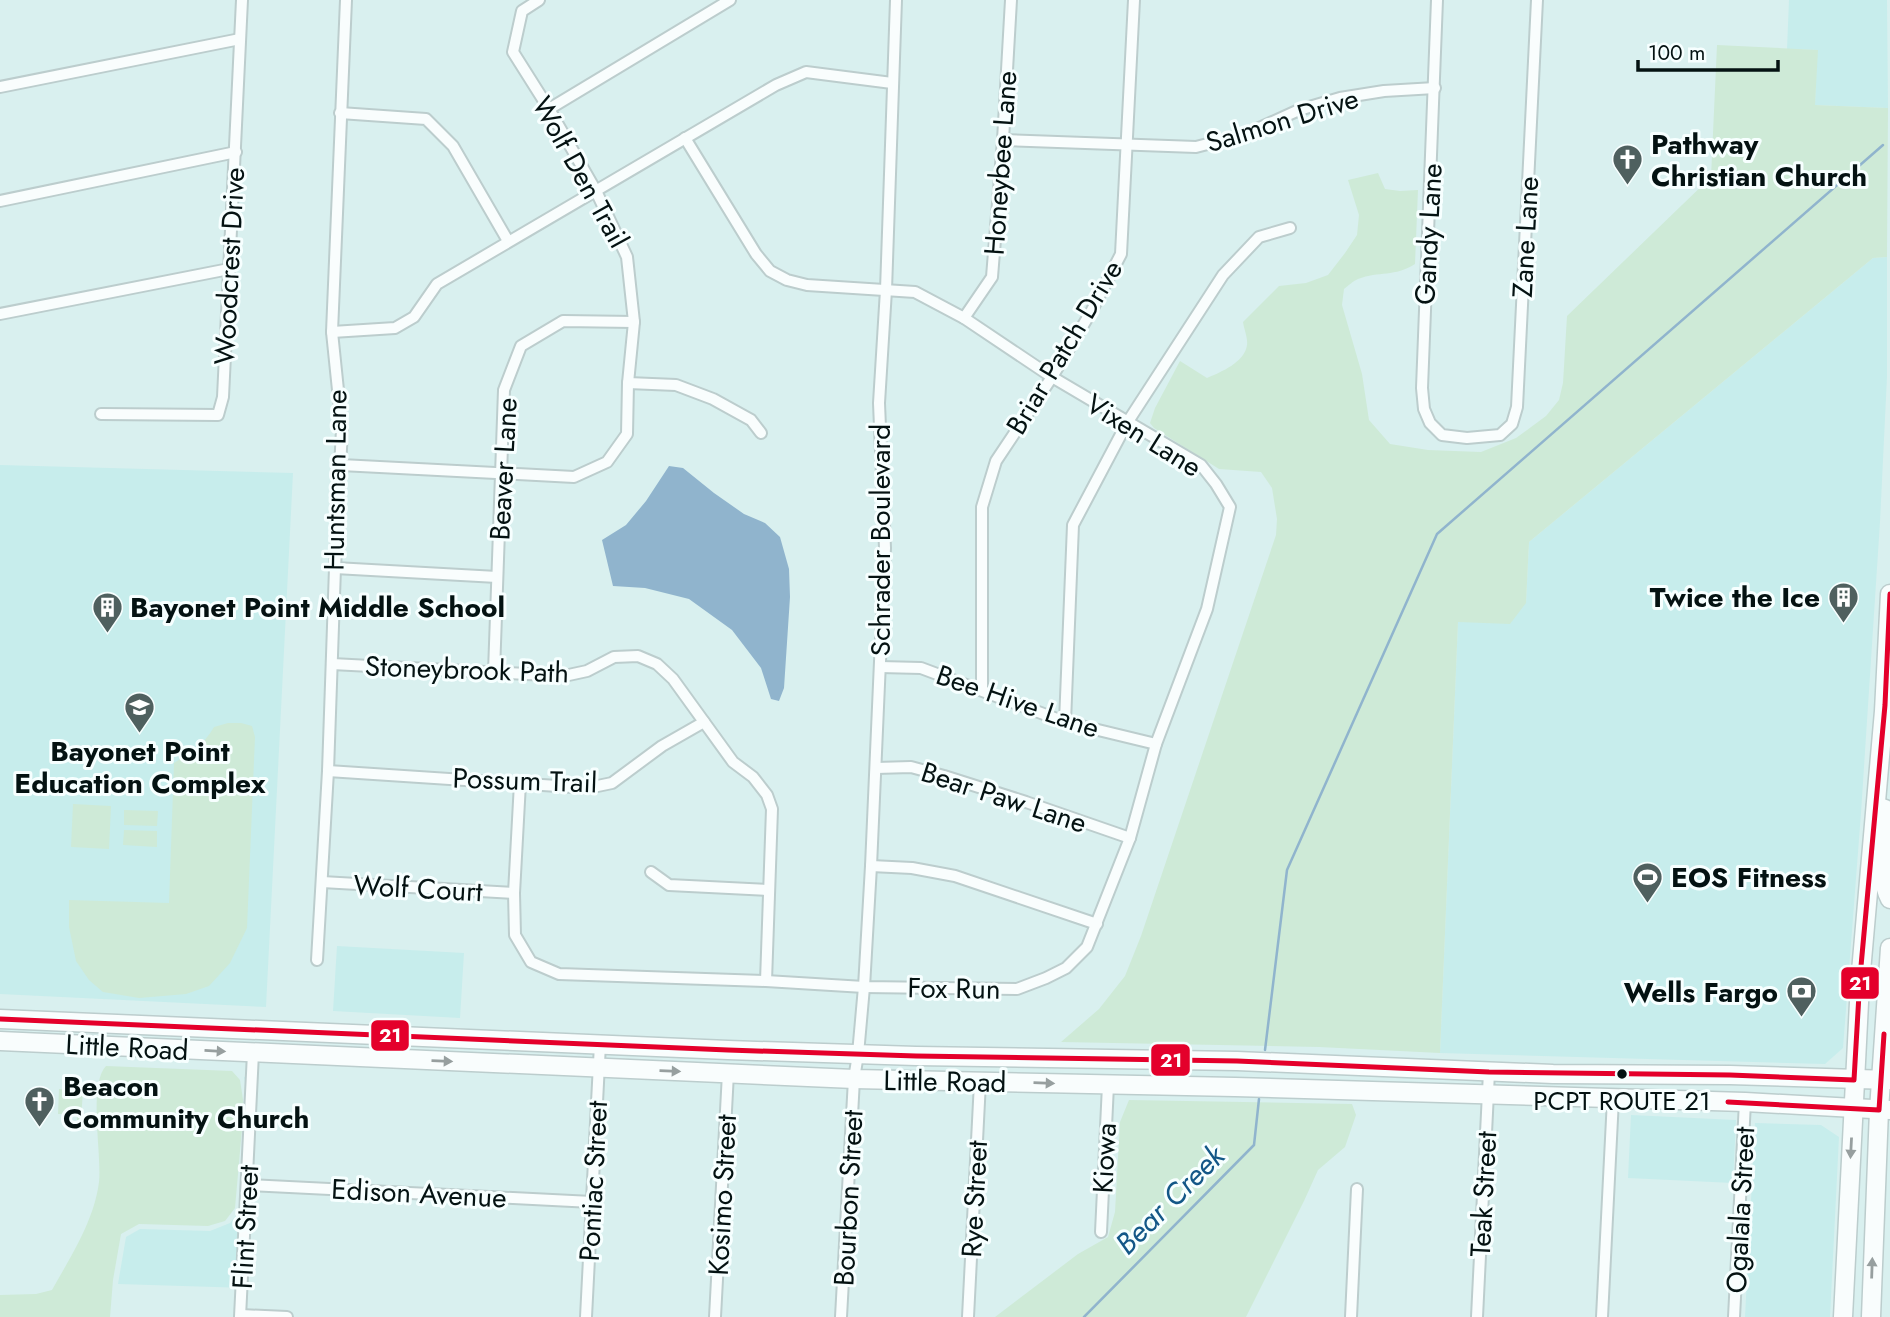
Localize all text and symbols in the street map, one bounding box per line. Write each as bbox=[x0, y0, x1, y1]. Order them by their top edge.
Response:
scale bar bbox=[1638, 28, 1778, 72]
text: 100 m bbox=[1648, 38, 1705, 68]
street label: Honeybee Lane bbox=[974, 69, 1027, 257]
street label: Salmon Drive bbox=[1201, 78, 1364, 163]
street label: Wolf Den Trail bbox=[522, 89, 639, 256]
place label: Pathway Christian Church bbox=[1651, 124, 1867, 197]
church icon: Pathway Christian Church bbox=[1611, 143, 1645, 187]
street label: Gandy Lane bbox=[1404, 162, 1453, 306]
street label: Woodcrest Drive bbox=[204, 166, 255, 366]
street label: Zane Lane bbox=[1502, 175, 1549, 299]
street label: Briar Patch Drive bbox=[996, 252, 1133, 442]
street label: Vixen Lane bbox=[1078, 384, 1210, 487]
street label: Huntsman Lane bbox=[313, 389, 358, 571]
street label: Beaver Lane bbox=[479, 397, 528, 541]
street label: Schrader Boulevard bbox=[860, 424, 901, 656]
place label: Twice the Ice bbox=[1650, 577, 1820, 618]
building icon: Twice the Ice bbox=[1826, 580, 1860, 624]
place label: Bayonet Point Middle School bbox=[130, 587, 505, 628]
building icon: Bayonet Point Middle School bbox=[90, 590, 124, 634]
street label: Stoneybrook Path bbox=[364, 645, 570, 694]
street label: Bee Hive Lane bbox=[931, 654, 1105, 749]
school or university icon: Bayonet Point Education Complex bbox=[123, 690, 157, 734]
place label: Bayonet Point Education Complex bbox=[14, 731, 266, 804]
street label: Bear Paw Lane bbox=[916, 751, 1092, 844]
street label: Possum Trail bbox=[452, 757, 598, 804]
place label: EOS Fitness bbox=[1671, 857, 1827, 898]
sports icon: EOS Fitness bbox=[1631, 860, 1665, 904]
street label: Wolf Court bbox=[352, 865, 484, 912]
line badge: 21 bbox=[1840, 966, 1880, 1000]
street label: Fox Run bbox=[907, 967, 1001, 1010]
text: 21 bbox=[1849, 970, 1871, 997]
place label: Wells Fargo bbox=[1624, 972, 1778, 1013]
bank icon: Wells Fargo bbox=[1784, 975, 1818, 1019]
line badge: 21 bbox=[370, 1019, 410, 1052]
text: 21 bbox=[379, 1022, 401, 1049]
street label: Little Road bbox=[64, 1024, 189, 1071]
line badge: 21 bbox=[1150, 1043, 1191, 1077]
one-way arrow bbox=[204, 1046, 226, 1057]
text: 21 bbox=[1160, 1047, 1182, 1074]
one-way arrow bbox=[432, 1056, 454, 1067]
street label: Little Road bbox=[883, 1060, 1007, 1103]
one-way arrow bbox=[659, 1065, 681, 1076]
place label: Beacon Community Church bbox=[63, 1066, 309, 1139]
marker: PCPT ROUTE 21 bbox=[1615, 1067, 1629, 1081]
one-way arrow bbox=[1033, 1078, 1055, 1089]
place label: PCPT ROUTE 21 bbox=[1533, 1082, 1711, 1120]
church icon: Beacon Community Church bbox=[23, 1085, 57, 1129]
street label: Pontiac Street bbox=[569, 1100, 618, 1262]
street label: Bourbon Street bbox=[823, 1109, 874, 1287]
street label: Kosimo Street bbox=[698, 1113, 747, 1277]
street label: Kiowa bbox=[1082, 1122, 1127, 1194]
street label: Ogalala Street bbox=[1716, 1126, 1765, 1294]
street label: Teak Street bbox=[1460, 1130, 1507, 1258]
water label: Bear Creek bbox=[1105, 1134, 1235, 1264]
one-way arrow bbox=[1846, 1137, 1857, 1159]
street label: Rye Street bbox=[951, 1139, 998, 1259]
street label: Flint Street bbox=[222, 1164, 269, 1290]
street label: Edison Avenue bbox=[330, 1168, 508, 1219]
one-way arrow bbox=[1867, 1257, 1878, 1279]

